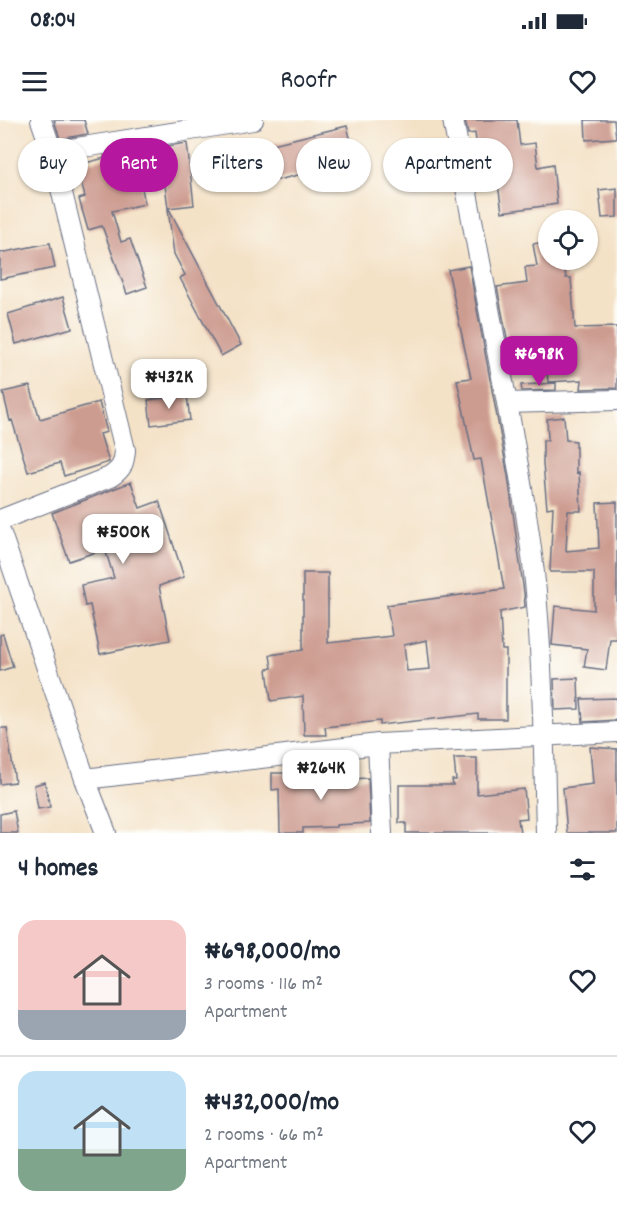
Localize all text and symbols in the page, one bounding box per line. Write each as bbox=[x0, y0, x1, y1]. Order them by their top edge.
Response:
text: 08:04 bbox=[30, 6, 76, 37]
text: Roofr bbox=[280, 62, 337, 101]
icon: menu bbox=[18, 65, 51, 98]
icon: heart bbox=[566, 65, 599, 98]
chip: Buy bbox=[18, 138, 88, 192]
chip: Rent bbox=[100, 138, 178, 192]
chip: Filters bbox=[190, 138, 284, 192]
chip: New bbox=[296, 138, 371, 192]
chip: Apartment bbox=[383, 138, 513, 192]
map controls bbox=[538, 210, 598, 270]
button: locate bbox=[538, 210, 598, 270]
pin: ₦698K bbox=[497, 336, 581, 387]
text: ₦698K bbox=[514, 341, 564, 369]
pin: ₦432K bbox=[127, 359, 211, 410]
text: ₦432K bbox=[145, 364, 193, 392]
pin: ₦500K bbox=[81, 514, 165, 565]
text: ₦500K bbox=[96, 519, 150, 547]
pin: ₦264K bbox=[279, 750, 363, 801]
text: ₦264K bbox=[296, 755, 346, 783]
text: 4 homes bbox=[18, 851, 98, 888]
icon: filters bbox=[566, 853, 599, 886]
text: ₦698,000/mo bbox=[204, 934, 340, 971]
icon: home bbox=[66, 944, 138, 1016]
icon: heart bbox=[566, 964, 599, 997]
text: 3 rooms · 116 m² bbox=[204, 971, 323, 999]
text: Apartment bbox=[204, 999, 287, 1027]
text: ₦432,000/mo bbox=[204, 1085, 339, 1122]
icon: home bbox=[66, 1095, 138, 1167]
icon: heart bbox=[566, 1115, 599, 1148]
text: 2 rooms · 66 m² bbox=[204, 1122, 324, 1150]
text: Apartment bbox=[204, 1150, 287, 1178]

